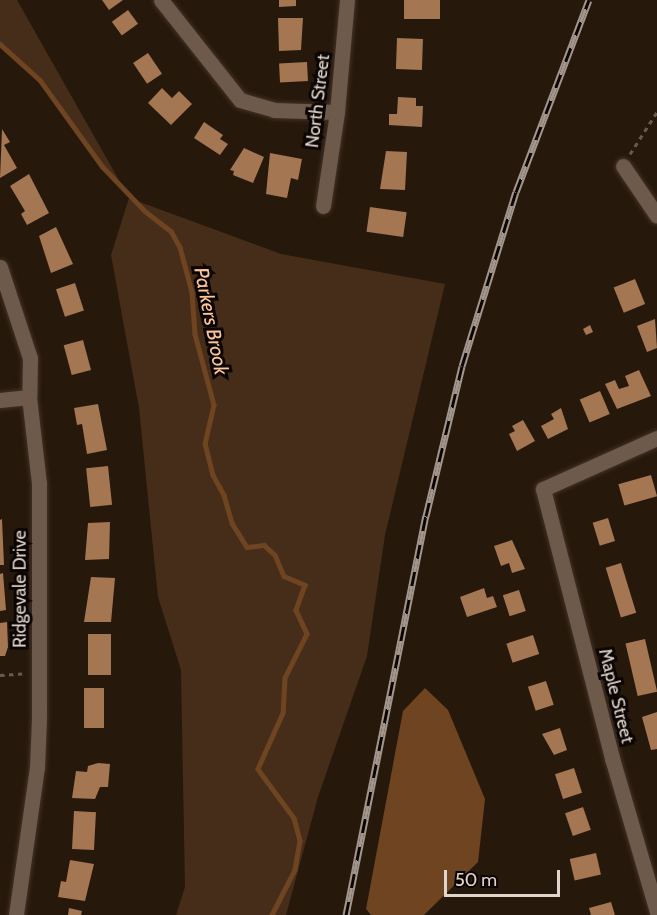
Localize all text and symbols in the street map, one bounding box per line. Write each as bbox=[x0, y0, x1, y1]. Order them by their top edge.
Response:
street label: North Street bbox=[302, 53, 334, 149]
water label: Parkers Brook bbox=[189, 265, 233, 377]
street label: Ridgevale Drive bbox=[9, 530, 31, 648]
street label: Maple Street bbox=[594, 646, 638, 746]
scale bar bbox=[447, 858, 562, 896]
text: 50 m bbox=[455, 869, 497, 891]

